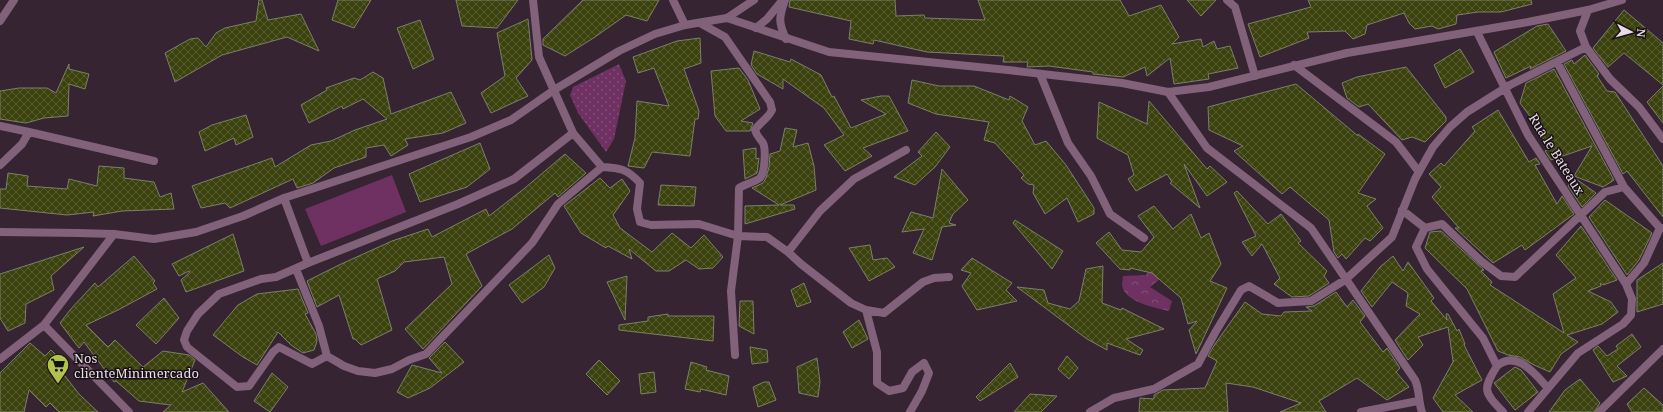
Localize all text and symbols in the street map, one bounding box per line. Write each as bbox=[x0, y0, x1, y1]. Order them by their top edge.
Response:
north arrow bbox=[1611, 12, 1651, 52]
text: N bbox=[1633, 28, 1649, 39]
street label: Rua le Bateaux bbox=[1525, 110, 1589, 198]
place label: Nos clienteMinimercado bbox=[74, 349, 199, 382]
supermarket icon: Nos clienteMinimercado bbox=[45, 352, 71, 385]

